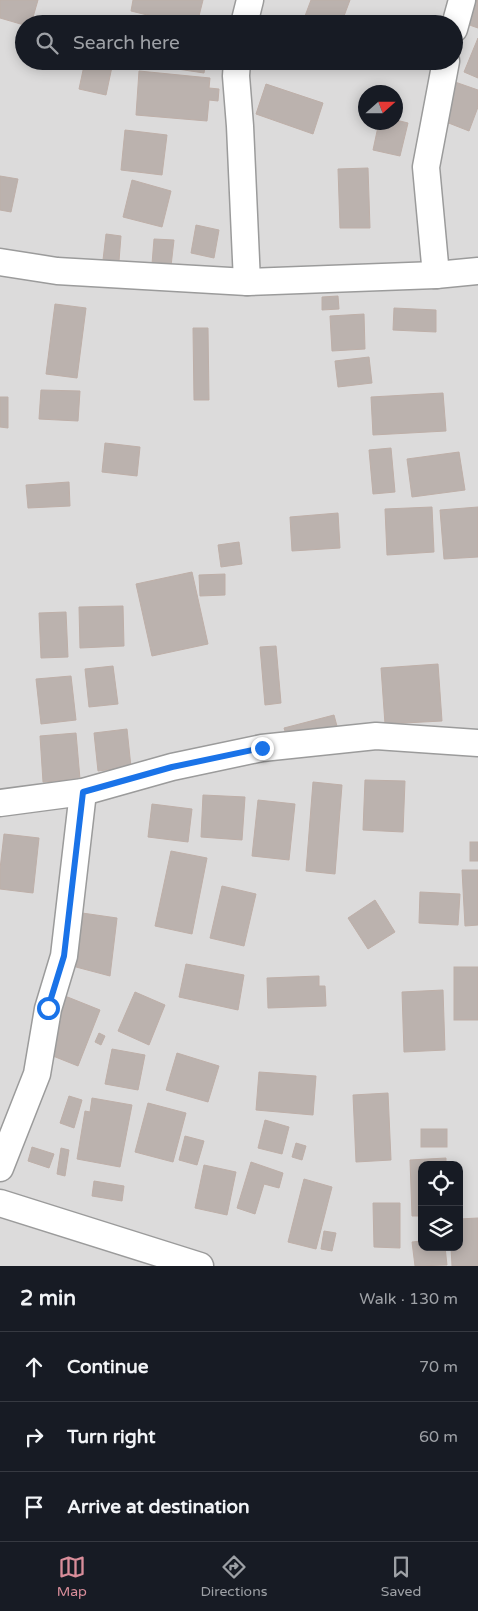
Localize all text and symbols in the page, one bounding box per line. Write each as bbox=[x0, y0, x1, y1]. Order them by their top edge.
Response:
search box bbox=[15, 15, 463, 70]
icon: search bbox=[33, 29, 61, 57]
text: Search here bbox=[73, 32, 180, 54]
north arrow bbox=[358, 85, 403, 130]
route end bbox=[251, 737, 274, 760]
route start bbox=[37, 997, 60, 1020]
map controls bbox=[418, 1161, 463, 1251]
button: locate bbox=[418, 1161, 463, 1206]
button: layers bbox=[418, 1206, 463, 1251]
text: 2 min bbox=[20, 1286, 76, 1311]
text: Walk · 130 m bbox=[359, 1289, 458, 1309]
icon: ahead bbox=[20, 1353, 48, 1381]
text: Continue bbox=[67, 1356, 149, 1378]
text: 70 m bbox=[419, 1357, 458, 1377]
icon: right bbox=[20, 1423, 48, 1451]
text: Turn right bbox=[67, 1426, 155, 1448]
text: 60 m bbox=[419, 1427, 458, 1447]
icon: arrive bbox=[20, 1493, 48, 1521]
text: Arrive at destination bbox=[67, 1496, 250, 1518]
tab: Map bbox=[57, 1553, 87, 1600]
tab: Directions bbox=[200, 1553, 267, 1600]
tab: Saved bbox=[381, 1553, 421, 1600]

